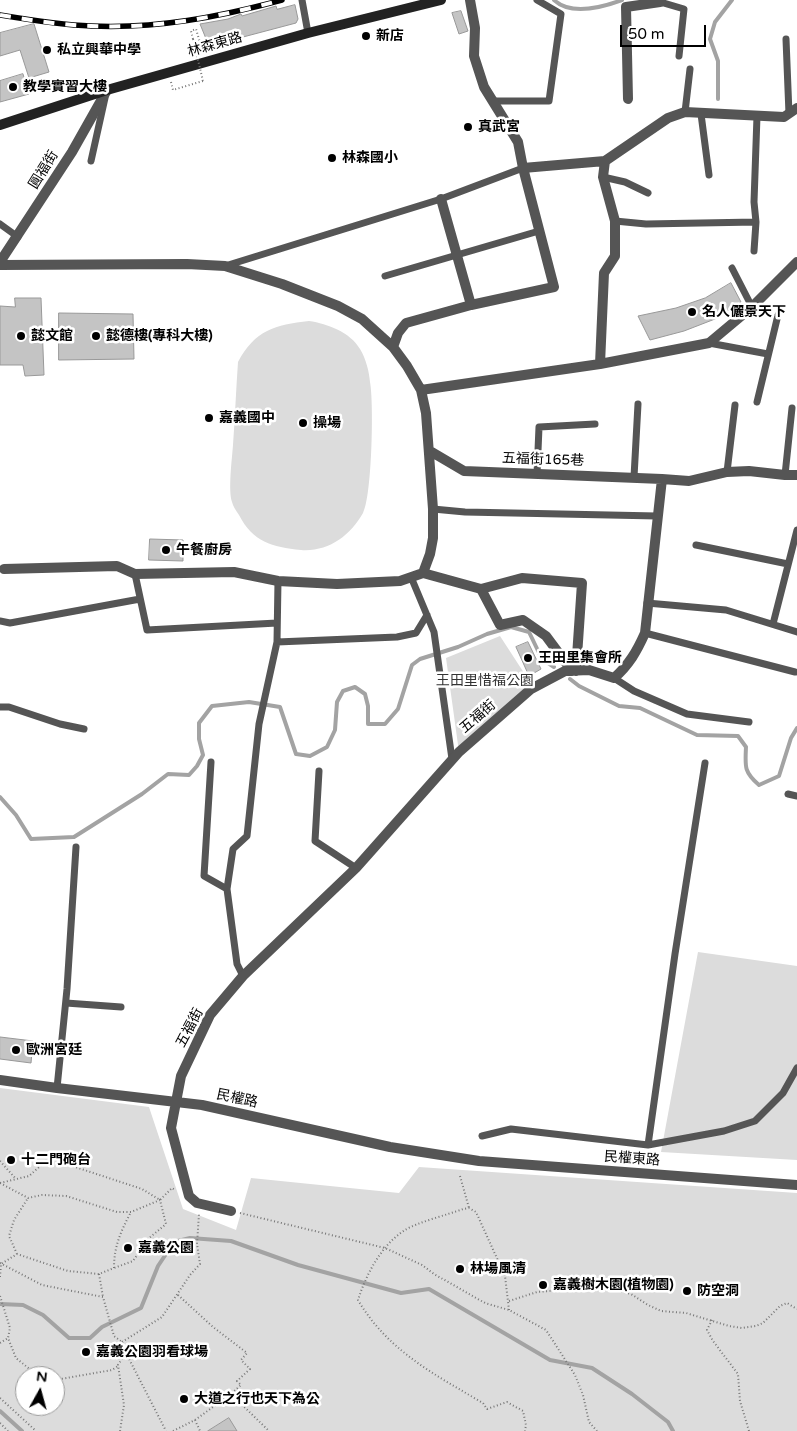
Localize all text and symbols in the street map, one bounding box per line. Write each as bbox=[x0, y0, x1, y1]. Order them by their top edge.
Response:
scale bar bbox=[622, 15, 708, 47]
text: 50 m bbox=[628, 25, 665, 43]
place label: 新店 bbox=[376, 28, 404, 44]
street label: 林森東路 bbox=[186, 29, 244, 61]
marker: 新店 bbox=[360, 30, 372, 42]
place label: 私立興華中學 bbox=[57, 42, 141, 58]
marker: 私立興華中學 bbox=[41, 44, 53, 56]
place label: 教學實習大樓 bbox=[23, 79, 107, 95]
marker: 教學實習大樓 bbox=[7, 81, 19, 93]
place label: 真武宮 bbox=[478, 119, 520, 135]
marker: 真武宮 bbox=[462, 121, 474, 133]
street label: 圓福街 bbox=[26, 148, 62, 192]
place label: 林森國小 bbox=[342, 150, 398, 166]
marker: 林森國小 bbox=[326, 152, 338, 164]
place label: 名人儷景天下 bbox=[702, 304, 786, 320]
marker: 名人儷景天下 bbox=[686, 306, 698, 318]
place label: 懿文館 bbox=[31, 328, 73, 344]
place label: 懿德樓(專科大樓) bbox=[106, 328, 213, 344]
marker: 懿文館 bbox=[15, 330, 27, 342]
marker: 懿德樓(專科大樓) bbox=[90, 330, 102, 342]
place label: 嘉義國中 bbox=[219, 410, 275, 426]
marker: 嘉義國中 bbox=[203, 412, 215, 424]
place label: 操場 bbox=[313, 415, 341, 431]
marker: 操場 bbox=[297, 417, 309, 429]
street label: 五福街165巷 bbox=[502, 450, 584, 470]
place label: 午餐廚房 bbox=[176, 542, 232, 558]
marker: 午餐廚房 bbox=[160, 544, 172, 556]
place label: 王田里集會所 bbox=[538, 650, 622, 666]
marker: 王田里集會所 bbox=[522, 652, 534, 664]
park label: 王田里惜福公園 bbox=[436, 673, 534, 689]
street label: 五福街 bbox=[457, 697, 499, 737]
street label: 五福街 bbox=[173, 1006, 207, 1050]
place label: 歐洲宮廷 bbox=[26, 1042, 82, 1058]
marker: 歐洲宮廷 bbox=[10, 1044, 22, 1056]
street label: 民權路 bbox=[215, 1086, 259, 1112]
street label: 民權東路 bbox=[603, 1149, 661, 1169]
place label: 十二門砲台 bbox=[21, 1152, 91, 1168]
marker: 十二門砲台 bbox=[5, 1154, 17, 1166]
place label: 嘉義公園 bbox=[138, 1240, 194, 1256]
marker: 嘉義公園 bbox=[122, 1242, 134, 1254]
place label: 林場風清 bbox=[470, 1261, 526, 1277]
marker: 林場風清 bbox=[454, 1263, 466, 1275]
place label: 嘉義樹木園(植物園) bbox=[553, 1277, 674, 1293]
marker: 嘉義樹木園(植物園) bbox=[537, 1279, 549, 1291]
place label: 防空洞 bbox=[697, 1283, 739, 1299]
marker: 防空洞 bbox=[681, 1285, 693, 1297]
place label: 嘉義公園羽看球場 bbox=[96, 1344, 208, 1360]
marker: 嘉義公園羽看球場 bbox=[80, 1346, 92, 1358]
north arrow bbox=[15, 1366, 65, 1416]
text: N bbox=[35, 1367, 48, 1386]
place label: 大道之行也天下為公 bbox=[194, 1391, 320, 1407]
marker: 大道之行也天下為公 bbox=[178, 1393, 190, 1405]

